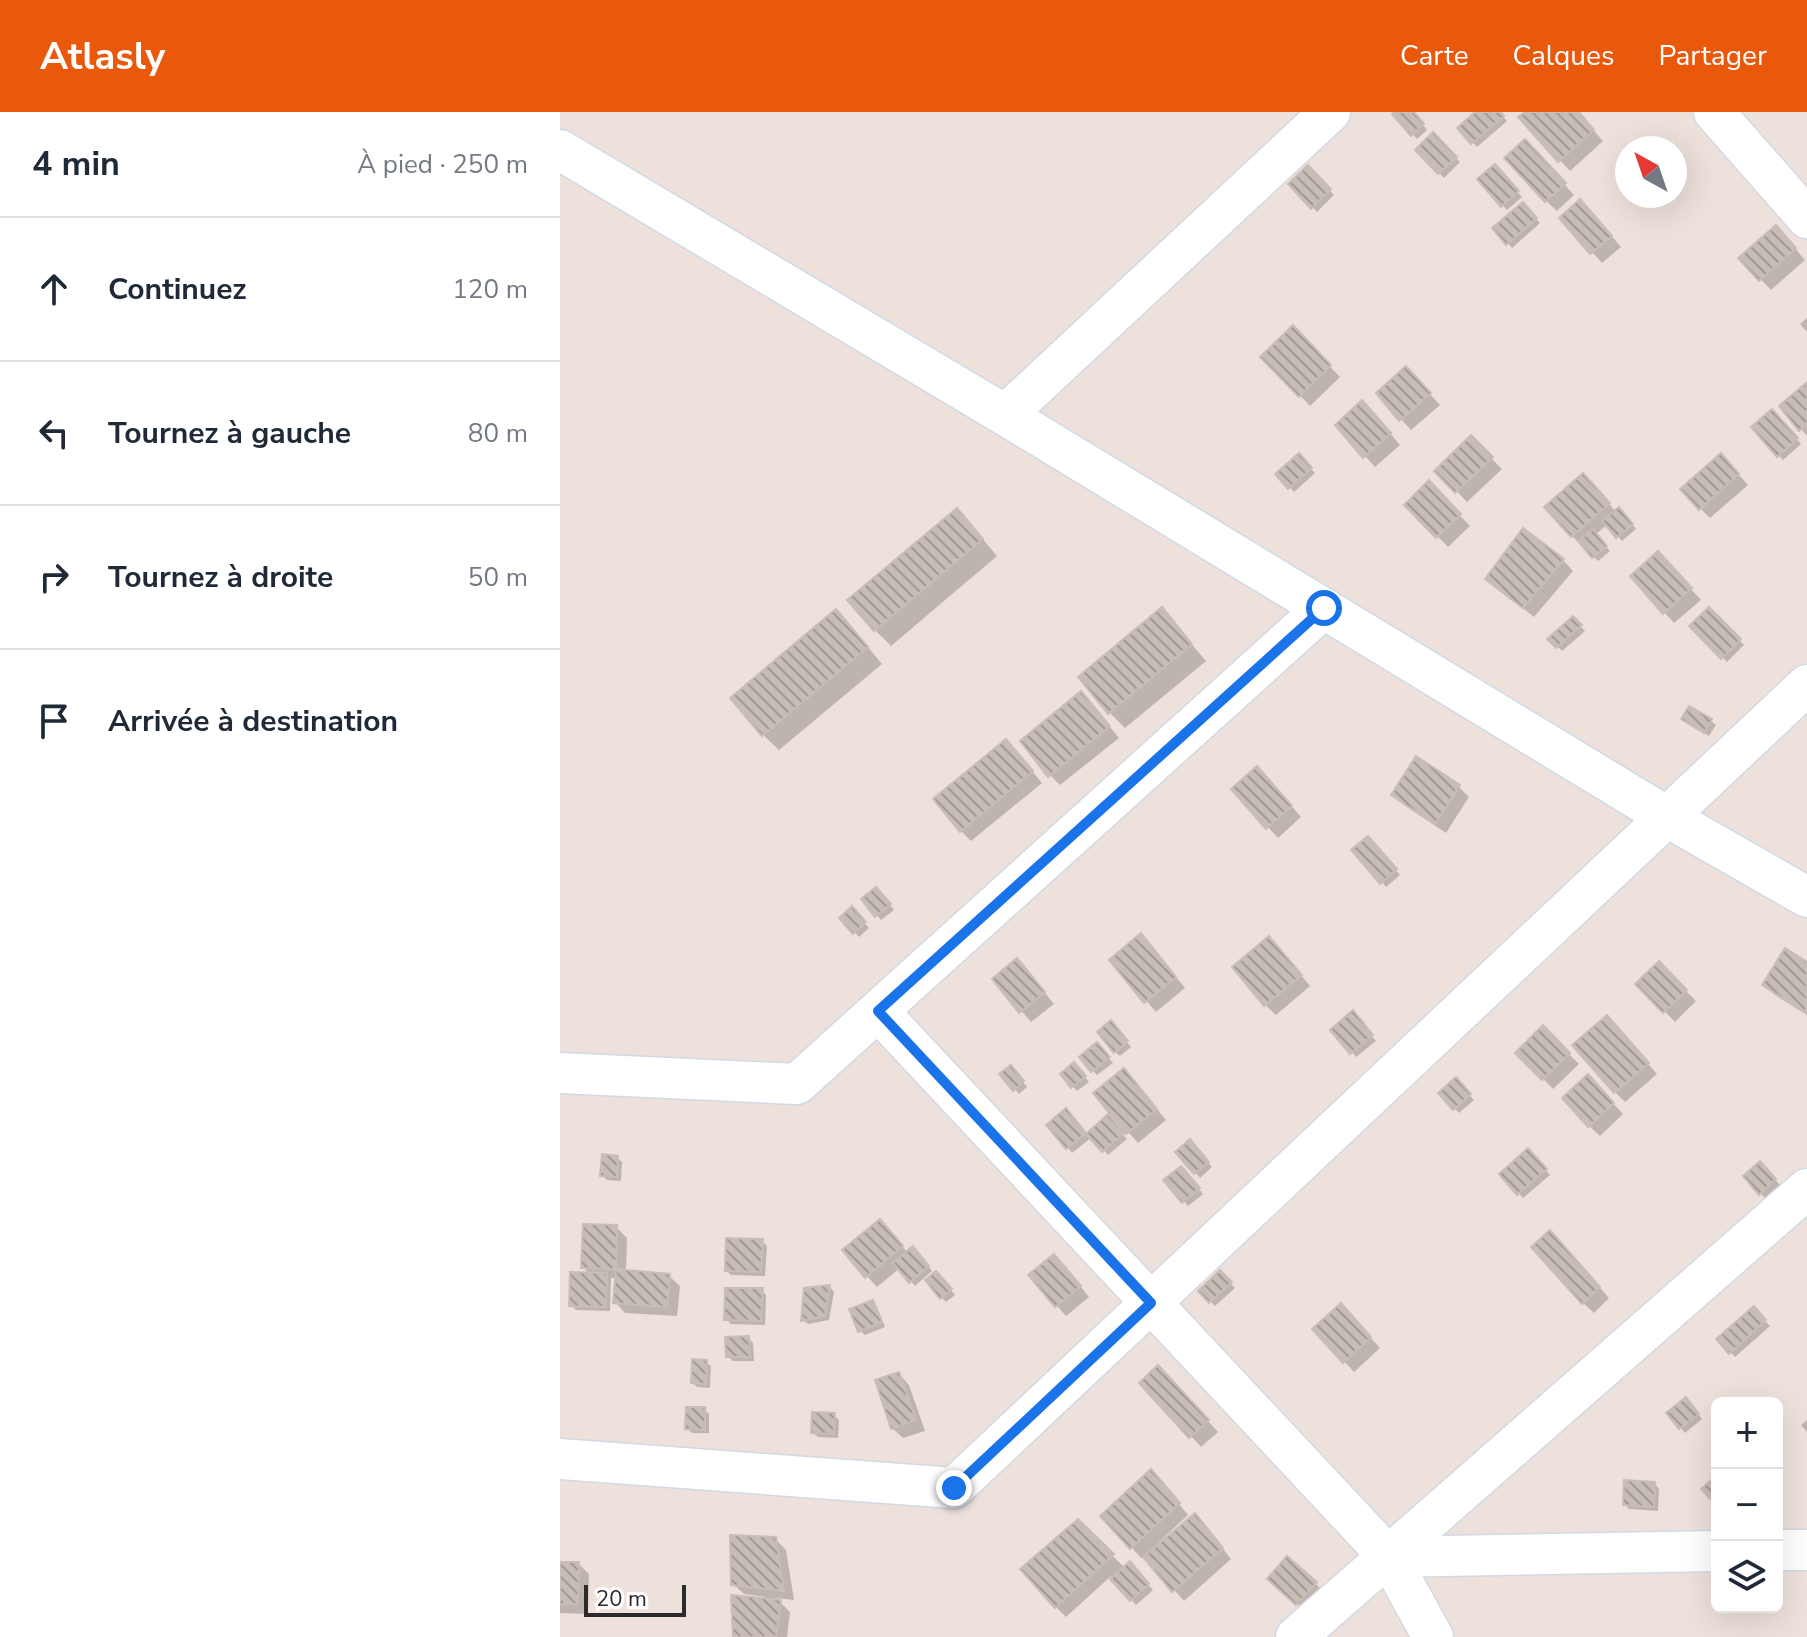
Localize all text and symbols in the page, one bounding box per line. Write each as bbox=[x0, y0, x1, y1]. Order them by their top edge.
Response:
text: Atlasly bbox=[40, 31, 165, 82]
text: Carte bbox=[1400, 37, 1469, 75]
text: Calques bbox=[1513, 37, 1614, 75]
text: Partager bbox=[1658, 37, 1767, 75]
north arrow bbox=[1615, 136, 1687, 208]
text: 4 min bbox=[32, 141, 120, 187]
text: À pied · 250 m bbox=[357, 147, 528, 182]
icon: ahead bbox=[32, 267, 76, 311]
text: Continuez bbox=[108, 269, 247, 310]
text: 120 m bbox=[452, 272, 528, 307]
icon: left bbox=[32, 411, 76, 455]
text: Tournez à gauche bbox=[108, 413, 351, 454]
text: 80 m bbox=[468, 416, 528, 451]
icon: right bbox=[32, 555, 76, 599]
text: Tournez à droite bbox=[108, 557, 333, 598]
text: 50 m bbox=[468, 560, 528, 595]
route start bbox=[1306, 590, 1342, 626]
icon: arrive bbox=[32, 699, 76, 743]
text: Arrivée à destination bbox=[108, 701, 398, 742]
map controls bbox=[1711, 1397, 1783, 1613]
button: + bbox=[1711, 1397, 1783, 1469]
button: − bbox=[1711, 1469, 1783, 1541]
route end bbox=[936, 1470, 972, 1506]
button: layers bbox=[1711, 1541, 1783, 1613]
scale bar bbox=[584, 1581, 686, 1617]
text: 20 m bbox=[596, 1584, 647, 1614]

